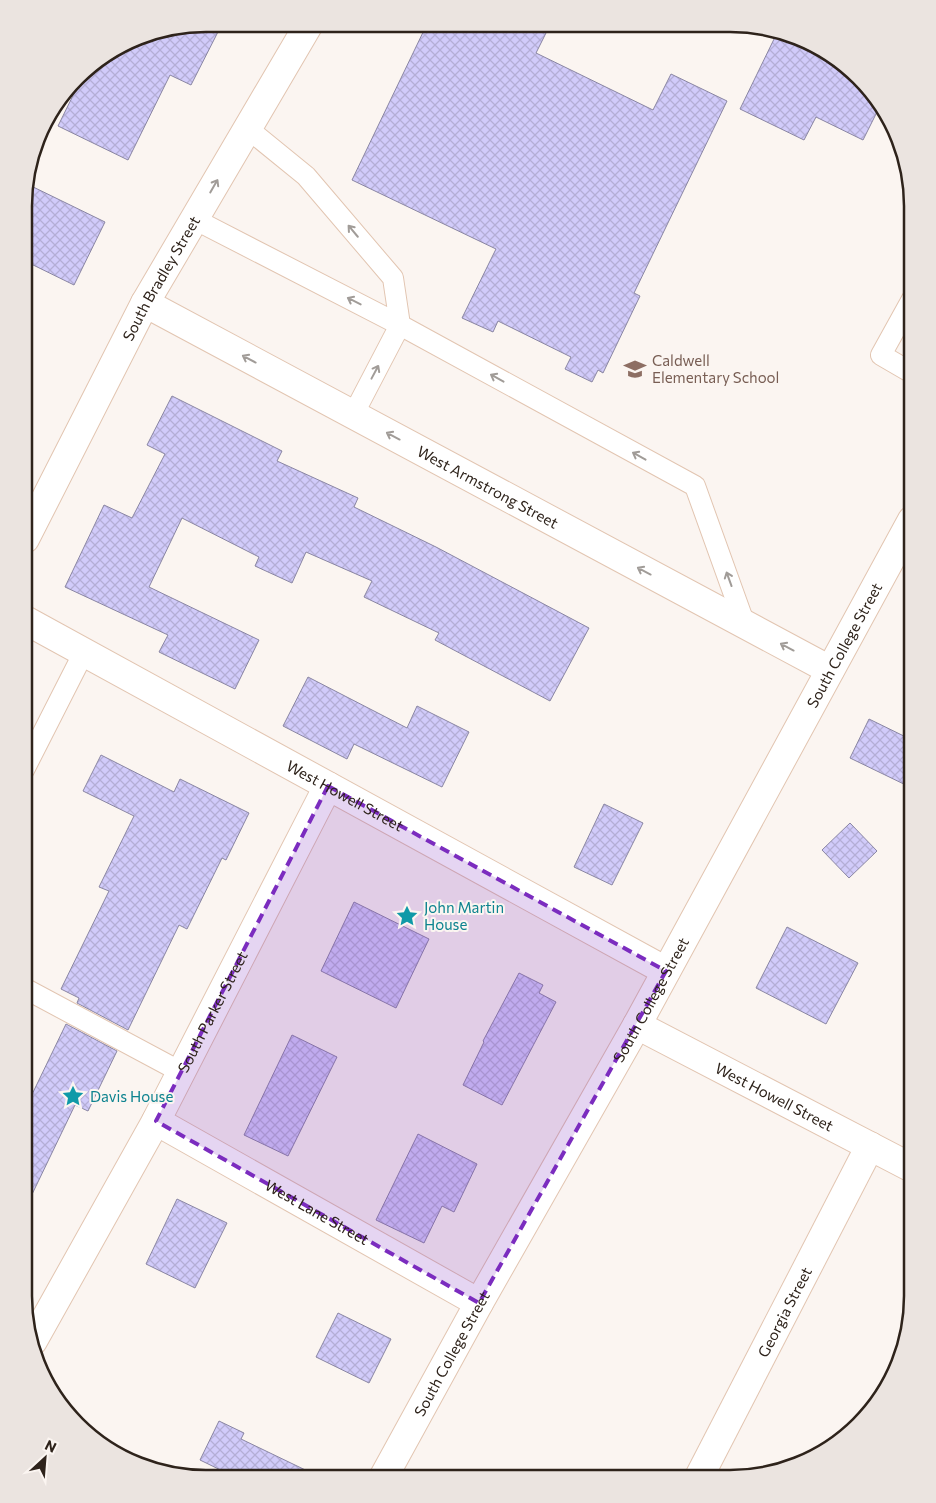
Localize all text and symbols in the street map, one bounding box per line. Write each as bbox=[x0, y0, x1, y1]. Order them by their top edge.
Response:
one-way arrow bbox=[209, 179, 219, 193]
street label: South Bradley Street bbox=[118, 213, 203, 344]
one-way arrow bbox=[347, 224, 358, 237]
one-way arrow bbox=[346, 296, 361, 306]
place label: Caldwell Elementary School bbox=[652, 351, 779, 386]
one-way arrow bbox=[243, 354, 257, 364]
school or university icon: Caldwell Elementary School bbox=[622, 356, 648, 382]
one-way arrow bbox=[370, 364, 380, 379]
one-way arrow bbox=[490, 372, 505, 382]
one-way arrow bbox=[385, 431, 400, 441]
street label: West Armstrong Street bbox=[414, 442, 561, 532]
one-way arrow bbox=[633, 450, 647, 460]
one-way arrow bbox=[637, 566, 652, 575]
one-way arrow bbox=[724, 572, 733, 587]
street label: South College Street bbox=[803, 579, 885, 711]
one-way arrow bbox=[780, 642, 795, 651]
street label: West Howell Street bbox=[284, 756, 407, 835]
place label: John Martin House bbox=[424, 898, 504, 933]
place icon: John Martin House bbox=[394, 903, 420, 929]
street label: South College Street bbox=[609, 934, 692, 1065]
street label: South Parker Street bbox=[174, 948, 251, 1075]
street label: West Howell Street bbox=[712, 1058, 837, 1135]
place icon: Davis House bbox=[60, 1083, 86, 1109]
place label: Davis House bbox=[90, 1087, 173, 1105]
street label: West Lane Street bbox=[262, 1175, 372, 1248]
street label: Georgia Street bbox=[754, 1264, 815, 1360]
street label: South College Street bbox=[410, 1288, 493, 1419]
north arrow bbox=[20, 1433, 70, 1483]
text: N bbox=[42, 1436, 59, 1456]

